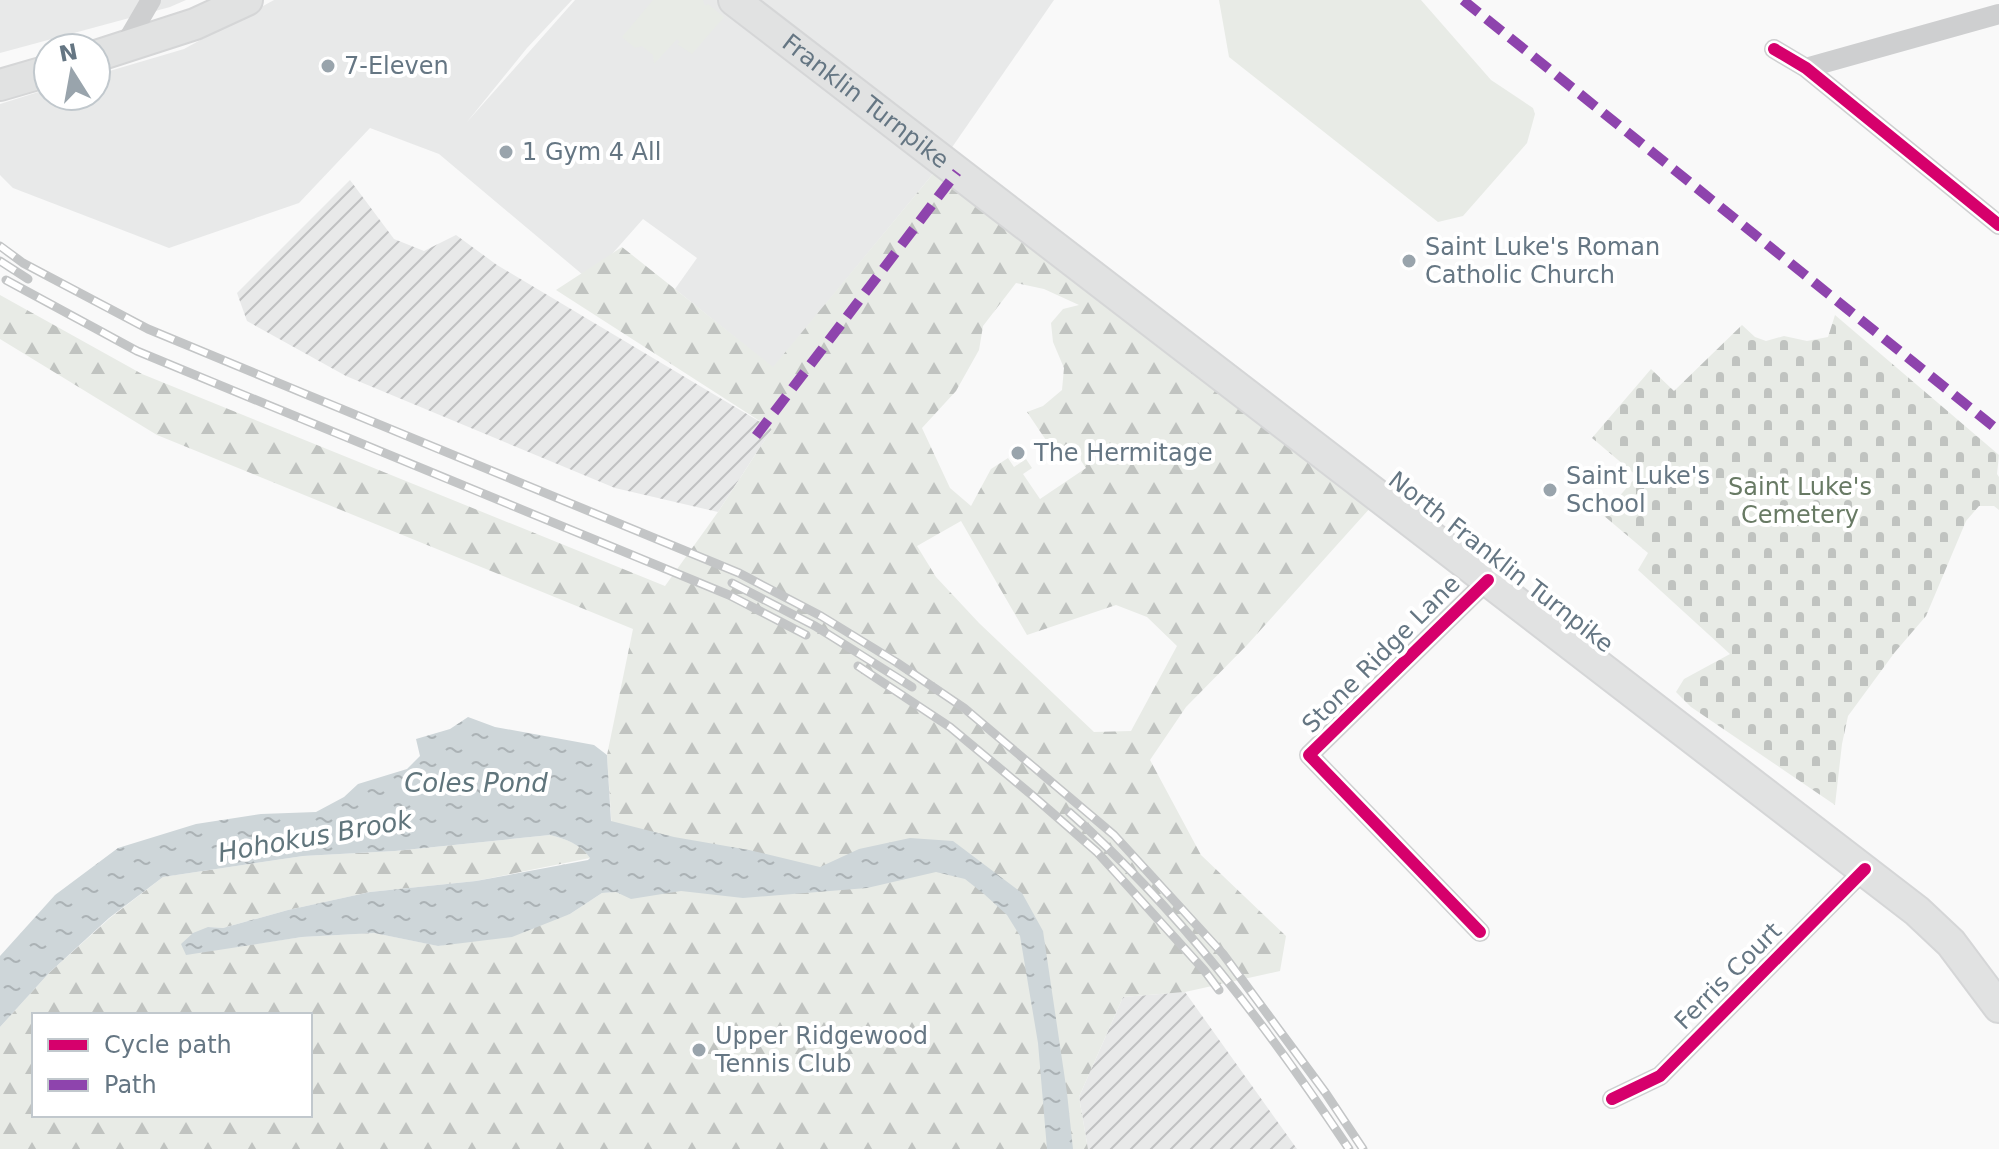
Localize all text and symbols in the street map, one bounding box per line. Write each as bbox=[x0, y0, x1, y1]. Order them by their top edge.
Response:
street label: Franklin Turnpike bbox=[777, 28, 954, 174]
north arrow bbox=[32, 32, 112, 112]
text: N bbox=[57, 39, 80, 67]
place label: 7-Eleven bbox=[344, 52, 449, 80]
marker: 7-Eleven bbox=[319, 57, 337, 75]
place label: 1 Gym 4 All bbox=[522, 138, 661, 166]
marker: 1 Gym 4 All bbox=[497, 143, 515, 161]
place label: Saint Luke's Roman Catholic Church bbox=[1425, 233, 1660, 289]
marker: Saint Luke's Roman Catholic Church bbox=[1400, 252, 1418, 270]
place label: The Hermitage bbox=[1033, 439, 1213, 467]
marker: The Hermitage bbox=[1009, 444, 1027, 462]
place label: Saint Luke's School bbox=[1566, 462, 1710, 518]
street label: North Franklin Turnpike bbox=[1383, 466, 1619, 658]
park label: Saint Luke's Cemetery bbox=[1728, 473, 1872, 529]
marker: Saint Luke's School bbox=[1541, 481, 1559, 499]
street label: Stone Ridge Lane bbox=[1296, 569, 1466, 739]
water label: Coles Pond bbox=[404, 768, 548, 798]
water label: Hohokus Brook bbox=[216, 804, 415, 868]
street label: Ferris Court bbox=[1669, 917, 1787, 1035]
legend bbox=[32, 1013, 312, 1117]
place label: Upper Ridgewood Tennis Club bbox=[714, 1022, 928, 1078]
text: Cycle path bbox=[104, 1031, 232, 1059]
marker: Upper Ridgewood Tennis Club bbox=[690, 1041, 708, 1059]
text: Path bbox=[104, 1071, 157, 1099]

